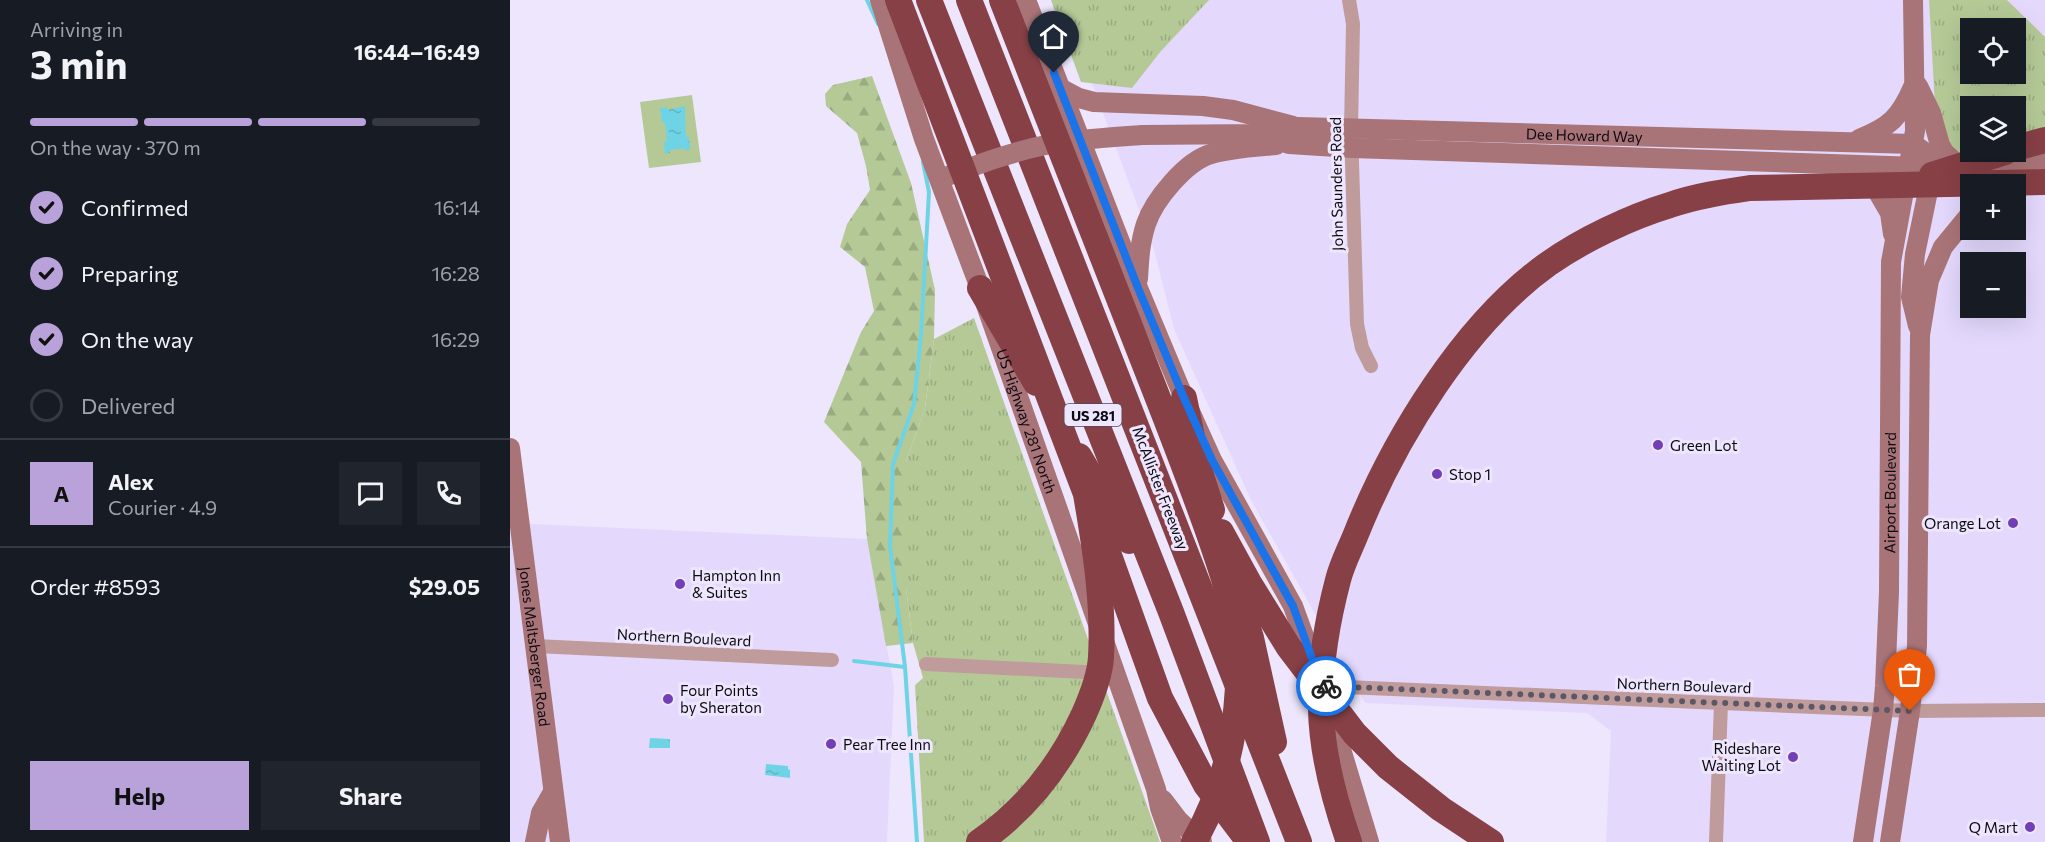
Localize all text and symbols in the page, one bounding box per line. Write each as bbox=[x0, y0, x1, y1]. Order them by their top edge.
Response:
pin bbox=[1028, 11, 1079, 73]
text: Arriving in bbox=[30, 17, 123, 41]
map controls bbox=[1960, 18, 2026, 318]
button: locate bbox=[1960, 18, 2026, 84]
icon: home bbox=[1037, 20, 1070, 53]
text: 16:44–16:49 bbox=[354, 38, 480, 65]
text: 3 min bbox=[30, 39, 128, 87]
button: layers bbox=[1960, 96, 2026, 162]
street label: John Saunders Road bbox=[1326, 117, 1346, 251]
street label: Dee Howard Way bbox=[1526, 124, 1643, 146]
text: On the way · 370 m bbox=[30, 135, 201, 159]
button: + bbox=[1960, 174, 2026, 240]
icon: check bbox=[30, 191, 63, 224]
text: Confirmed bbox=[81, 194, 188, 221]
text: 16:14 bbox=[434, 195, 480, 219]
button: − bbox=[1960, 252, 2026, 318]
icon: check bbox=[30, 257, 63, 290]
text: Preparing bbox=[81, 260, 178, 287]
text: 16:28 bbox=[431, 261, 480, 285]
icon: check bbox=[30, 323, 63, 356]
text: On the way bbox=[81, 326, 193, 353]
text: 16:29 bbox=[431, 327, 480, 351]
street label: US Highway 281 North bbox=[993, 346, 1060, 496]
text: Delivered bbox=[81, 392, 175, 419]
road number: US 281 bbox=[1064, 404, 1122, 426]
street label: McAllister Freeway bbox=[1129, 424, 1193, 552]
street label: Airport Boulevard bbox=[1880, 432, 1899, 553]
place label: Green Lot bbox=[1670, 436, 1738, 454]
marker: Green Lot bbox=[1651, 438, 1665, 452]
button: chat bbox=[339, 462, 402, 525]
button: phone bbox=[417, 462, 480, 525]
place label: Stop 1 bbox=[1449, 465, 1491, 483]
marker: Stop 1 bbox=[1430, 467, 1444, 481]
text: Alex bbox=[108, 468, 154, 495]
text: A bbox=[54, 480, 69, 507]
text: Courier · 4.9 bbox=[108, 495, 217, 519]
place label: Orange Lot bbox=[1924, 514, 2001, 532]
marker: Orange Lot bbox=[2006, 516, 2020, 530]
street label: Jones Maltsberger Road bbox=[516, 565, 554, 727]
place label: Hampton Inn & Suites bbox=[692, 566, 781, 601]
text: Order #8593 bbox=[30, 573, 161, 600]
text: $29.05 bbox=[409, 573, 480, 600]
marker: Hampton Inn & Suites bbox=[673, 577, 687, 591]
street label: Northern Boulevard bbox=[616, 624, 752, 650]
pin bbox=[1884, 649, 1935, 711]
courier bbox=[1296, 656, 1356, 716]
icon: bag bbox=[1893, 658, 1926, 691]
icon: bike bbox=[1310, 670, 1343, 703]
street label: Northern Boulevard bbox=[1616, 674, 1752, 696]
place label: Four Points by Sheraton bbox=[680, 681, 762, 716]
marker: Four Points by Sheraton bbox=[661, 692, 675, 706]
place label: Pear Tree Inn bbox=[843, 735, 931, 753]
marker: Pear Tree Inn bbox=[824, 737, 838, 751]
place label: Rideshare Waiting Lot bbox=[1702, 739, 1781, 774]
marker: Rideshare Waiting Lot bbox=[1786, 750, 1800, 764]
button: Help bbox=[30, 761, 249, 830]
button: Share bbox=[261, 761, 480, 830]
place label: Q Mart bbox=[1969, 818, 2018, 836]
marker: Q Mart bbox=[2023, 820, 2037, 834]

